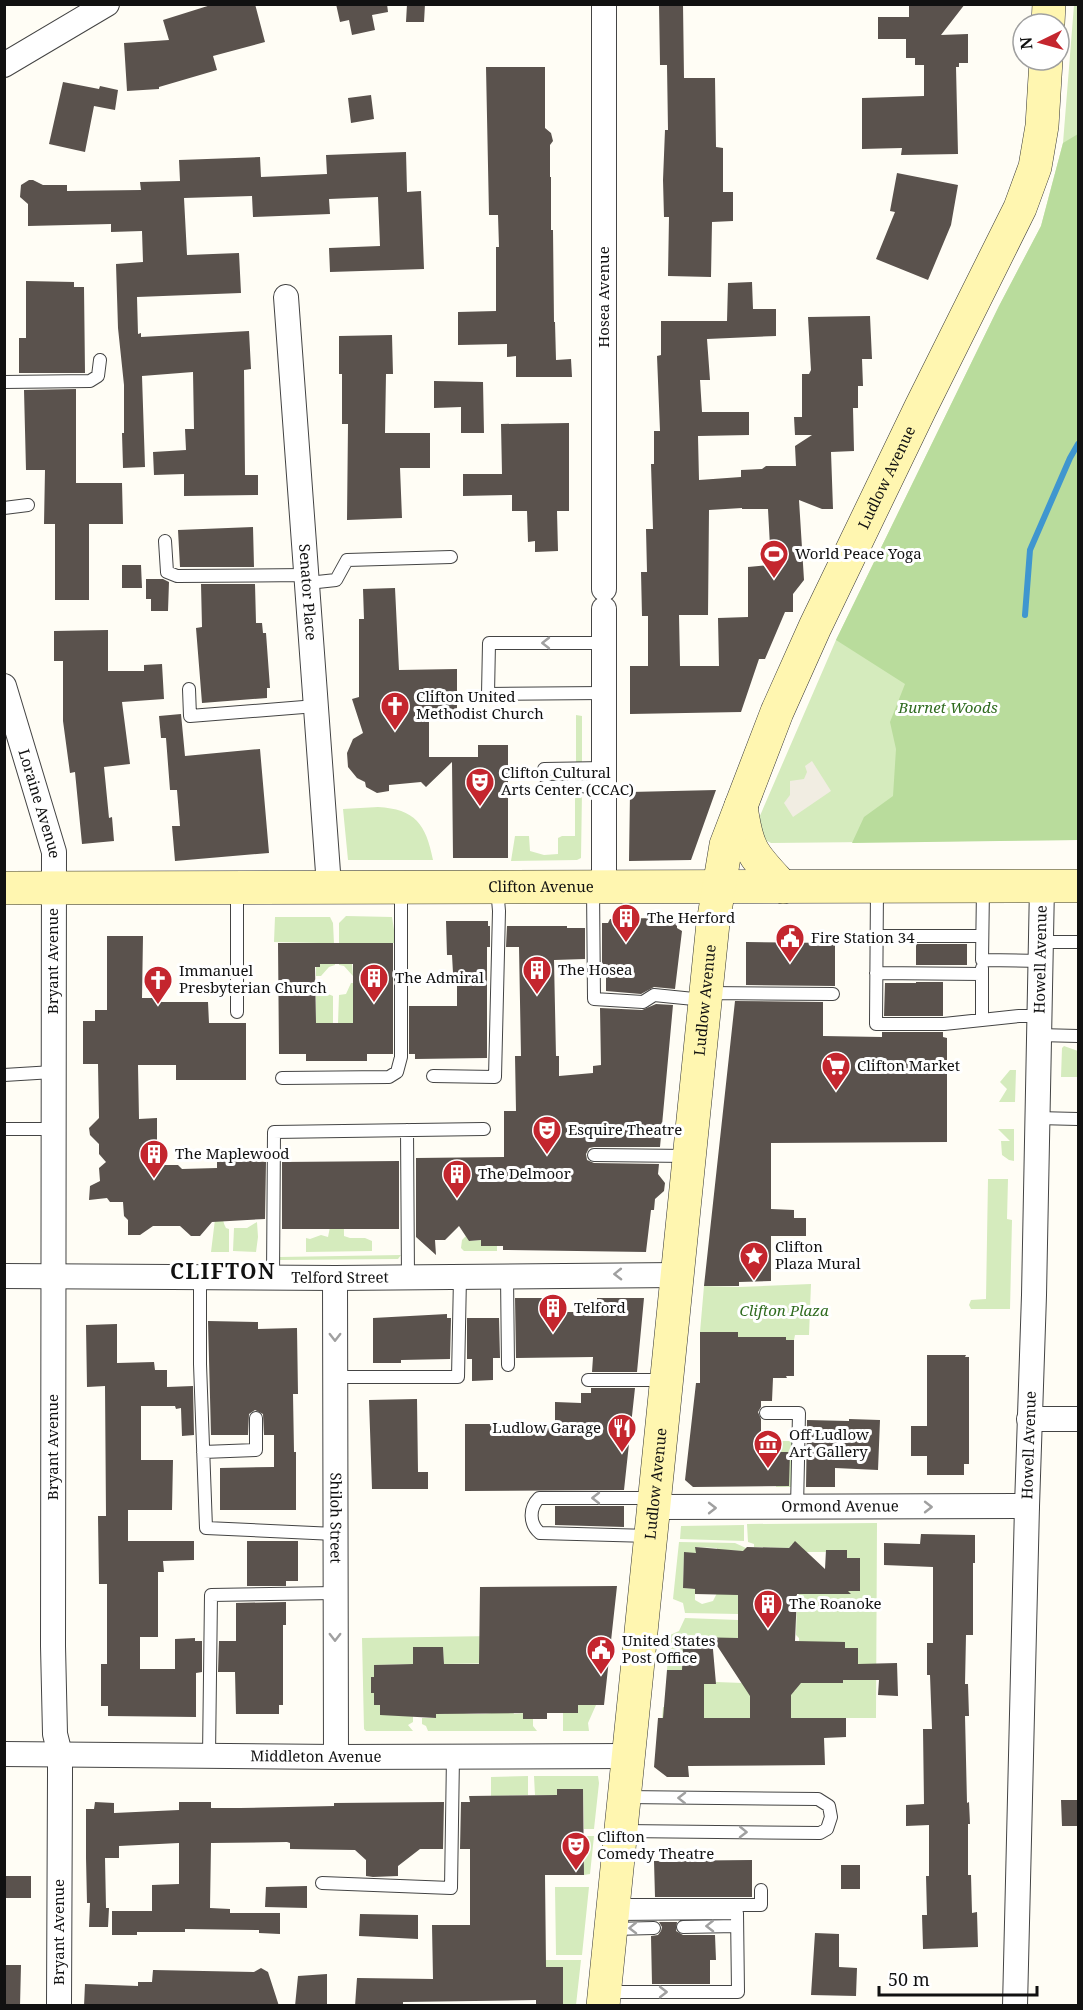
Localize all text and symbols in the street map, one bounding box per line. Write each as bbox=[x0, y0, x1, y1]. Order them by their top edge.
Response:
north arrow bbox=[1011, 12, 1071, 72]
text: N bbox=[1015, 36, 1038, 51]
street label: Hosea Avenue bbox=[593, 246, 613, 348]
street label: Ludlow Avenue bbox=[853, 422, 919, 532]
sports icon: World Peace Yoga bbox=[758, 538, 790, 580]
street label: Senator Place bbox=[295, 543, 322, 641]
place label: World Peace Yoga bbox=[795, 543, 922, 563]
one-way arrow bbox=[542, 637, 551, 649]
place label: Clifton United Methodist Church bbox=[416, 686, 544, 723]
church icon: Clifton United Methodist Church bbox=[379, 690, 411, 732]
park label: Burnet Woods bbox=[897, 697, 998, 717]
street label: Loraine Avenue bbox=[15, 746, 65, 858]
place label: Clifton Cultural Arts Center (CCAC) bbox=[501, 762, 634, 799]
theatre icon: Clifton Cultural Arts Center (CCAC) bbox=[464, 766, 496, 808]
street label: Clifton Avenue bbox=[488, 876, 594, 896]
building icon: The Herford bbox=[610, 902, 642, 944]
street label: Howell Avenue bbox=[1029, 905, 1051, 1014]
place label: The Herford bbox=[647, 907, 735, 927]
street label: Bryant Avenue bbox=[42, 908, 62, 1014]
public building icon: Fire Station 34 bbox=[774, 922, 806, 964]
place label: Fire Station 34 bbox=[811, 927, 915, 947]
street label: Ludlow Avenue bbox=[689, 943, 720, 1057]
building icon: The Hosea bbox=[521, 954, 553, 996]
place label: The Hosea bbox=[558, 959, 632, 979]
place label: Immanuel Presbyterian Church bbox=[179, 960, 327, 997]
building icon: The Admiral bbox=[358, 962, 390, 1004]
church icon: Immanuel Presbyterian Church bbox=[142, 964, 174, 1006]
place label: The Admiral bbox=[395, 967, 484, 987]
supermarket icon: Clifton Market bbox=[820, 1050, 852, 1092]
place label: Clifton Market bbox=[857, 1055, 960, 1075]
theatre icon: Esquire Theatre bbox=[531, 1114, 563, 1156]
place label: Esquire Theatre bbox=[568, 1119, 682, 1139]
building icon: The Maplewood bbox=[138, 1138, 170, 1180]
place label: The Maplewood bbox=[175, 1143, 290, 1163]
building icon: The Delmoor bbox=[441, 1158, 473, 1200]
place label: The Delmoor bbox=[478, 1163, 571, 1183]
place label: Clifton Plaza Mural bbox=[775, 1236, 861, 1273]
place icon: Clifton Plaza Mural bbox=[738, 1240, 770, 1282]
district label: CLIFTON bbox=[170, 1257, 276, 1285]
street label: Telford Street bbox=[291, 1267, 389, 1287]
one-way arrow bbox=[614, 1268, 623, 1281]
building icon: Telford bbox=[537, 1292, 569, 1334]
place label: Telford bbox=[574, 1297, 626, 1317]
park label: Clifton Plaza bbox=[739, 1300, 829, 1320]
one-way arrow bbox=[329, 1332, 341, 1341]
street label: Howell Avenue bbox=[1016, 1391, 1040, 1500]
street label: Bryant Avenue bbox=[42, 1394, 62, 1500]
restaurant icon: Ludlow Garage bbox=[606, 1412, 638, 1454]
place label: Ludlow Garage bbox=[492, 1417, 601, 1437]
place label: Off Ludlow Art Gallery bbox=[789, 1424, 869, 1461]
street label: Ludlow Avenue bbox=[639, 1427, 671, 1540]
museum icon: Off Ludlow Art Gallery bbox=[752, 1428, 784, 1470]
street label: Shiloh Street bbox=[326, 1472, 347, 1564]
one-way arrow bbox=[592, 1492, 601, 1504]
street label: Ormond Avenue bbox=[781, 1495, 899, 1516]
one-way arrow bbox=[924, 1501, 933, 1513]
one-way arrow bbox=[708, 1502, 717, 1514]
building icon: The Roanoke bbox=[752, 1588, 784, 1630]
place label: The Roanoke bbox=[789, 1593, 881, 1613]
place label: United States Post Office bbox=[622, 1630, 716, 1667]
one-way arrow bbox=[329, 1632, 341, 1641]
public building icon: United States Post Office bbox=[585, 1634, 617, 1676]
street label: Middleton Avenue bbox=[250, 1745, 382, 1766]
one-way arrow bbox=[677, 1792, 686, 1804]
place label: Clifton Comedy Theatre bbox=[597, 1826, 714, 1863]
one-way arrow bbox=[739, 1826, 748, 1838]
theatre icon: Clifton Comedy Theatre bbox=[560, 1830, 592, 1872]
street label: Bryant Avenue bbox=[48, 1879, 68, 1985]
one-way arrow bbox=[705, 1920, 714, 1933]
one-way arrow bbox=[628, 1922, 637, 1934]
scale bar bbox=[879, 1959, 1036, 1997]
text: 50 m bbox=[888, 1967, 930, 1991]
one-way arrow bbox=[658, 1986, 667, 1998]

